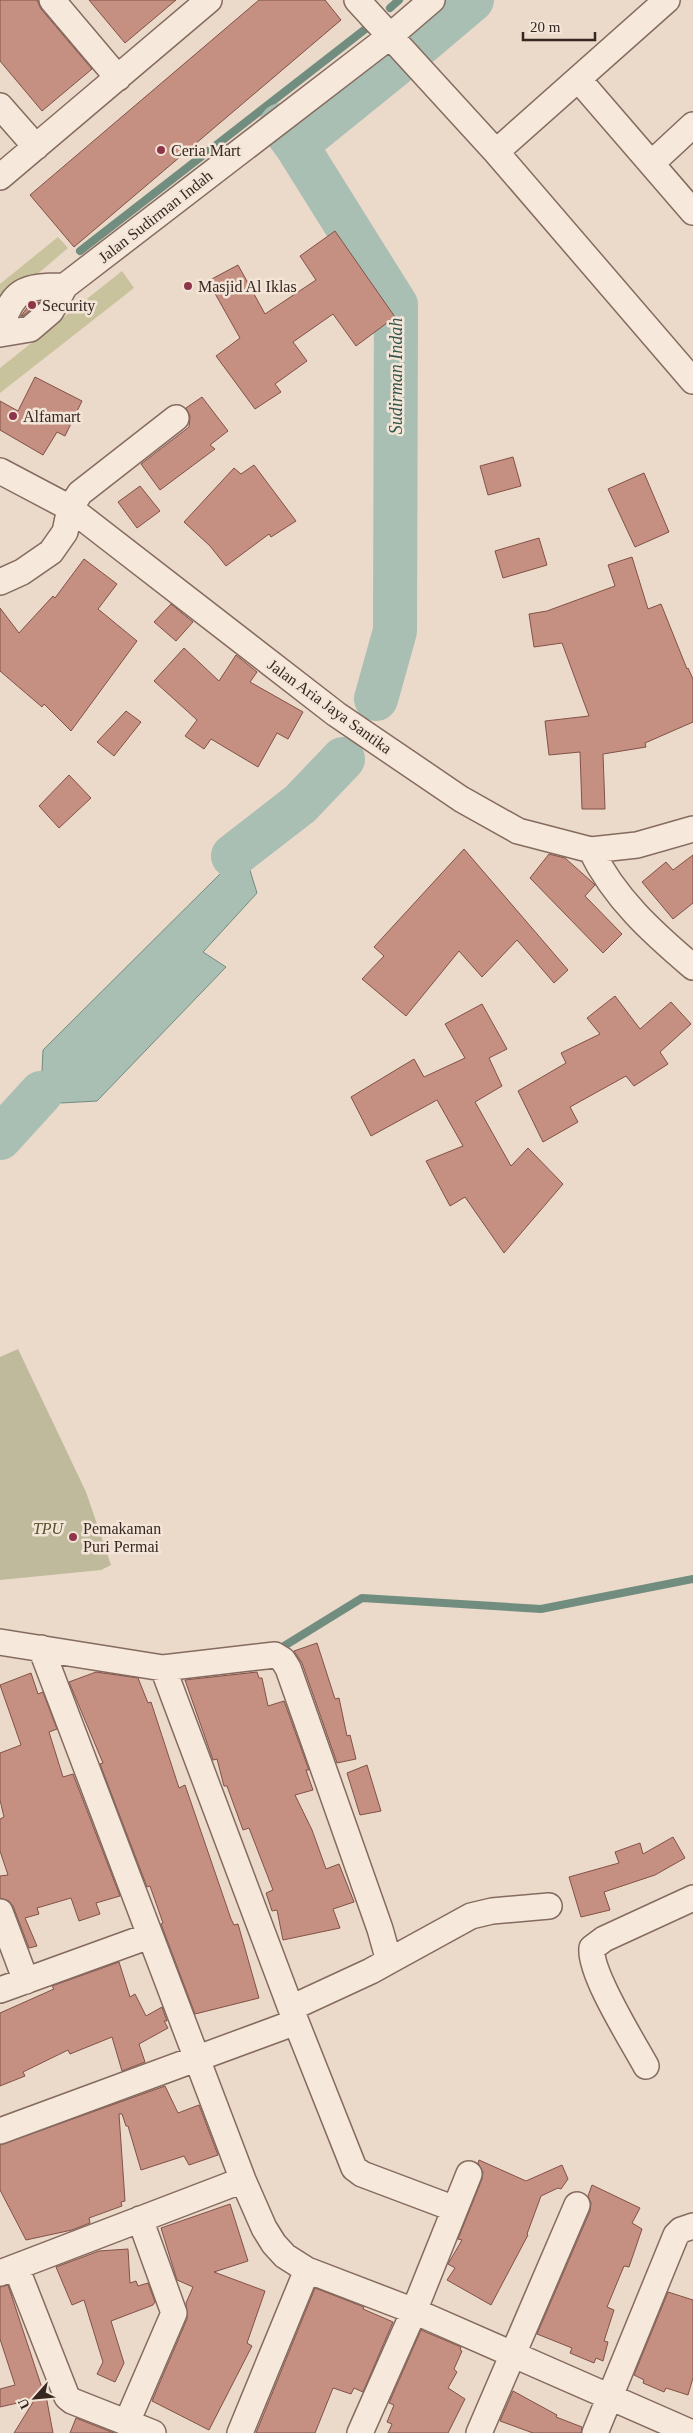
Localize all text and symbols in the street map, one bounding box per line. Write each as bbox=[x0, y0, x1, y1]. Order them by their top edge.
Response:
scale bar bbox=[523, 10, 596, 42]
text: 20 m bbox=[530, 19, 561, 35]
place label: Ceria Mart bbox=[171, 142, 241, 159]
marker: Ceria Mart bbox=[155, 144, 167, 156]
street label: Jalan Sudirman Indah bbox=[95, 167, 216, 266]
place label: Masjid Al Iklas bbox=[198, 278, 297, 296]
marker: Masjid Al Iklas bbox=[182, 280, 194, 292]
place label: Security bbox=[42, 297, 95, 315]
marker: Security bbox=[26, 299, 38, 311]
water label: Sudirman Indah bbox=[386, 318, 406, 434]
place label: Alfamart bbox=[23, 408, 81, 425]
marker: Alfamart bbox=[7, 410, 19, 422]
street label: Jalan Aria Jaya Santika bbox=[264, 656, 395, 758]
park label: TPU bbox=[33, 1520, 65, 1537]
place label: Pemakaman Puri Permai bbox=[83, 1520, 161, 1555]
marker: Pemakaman Puri Permai bbox=[67, 1531, 79, 1543]
north arrow bbox=[10, 2373, 60, 2423]
text: U bbox=[15, 2396, 33, 2412]

